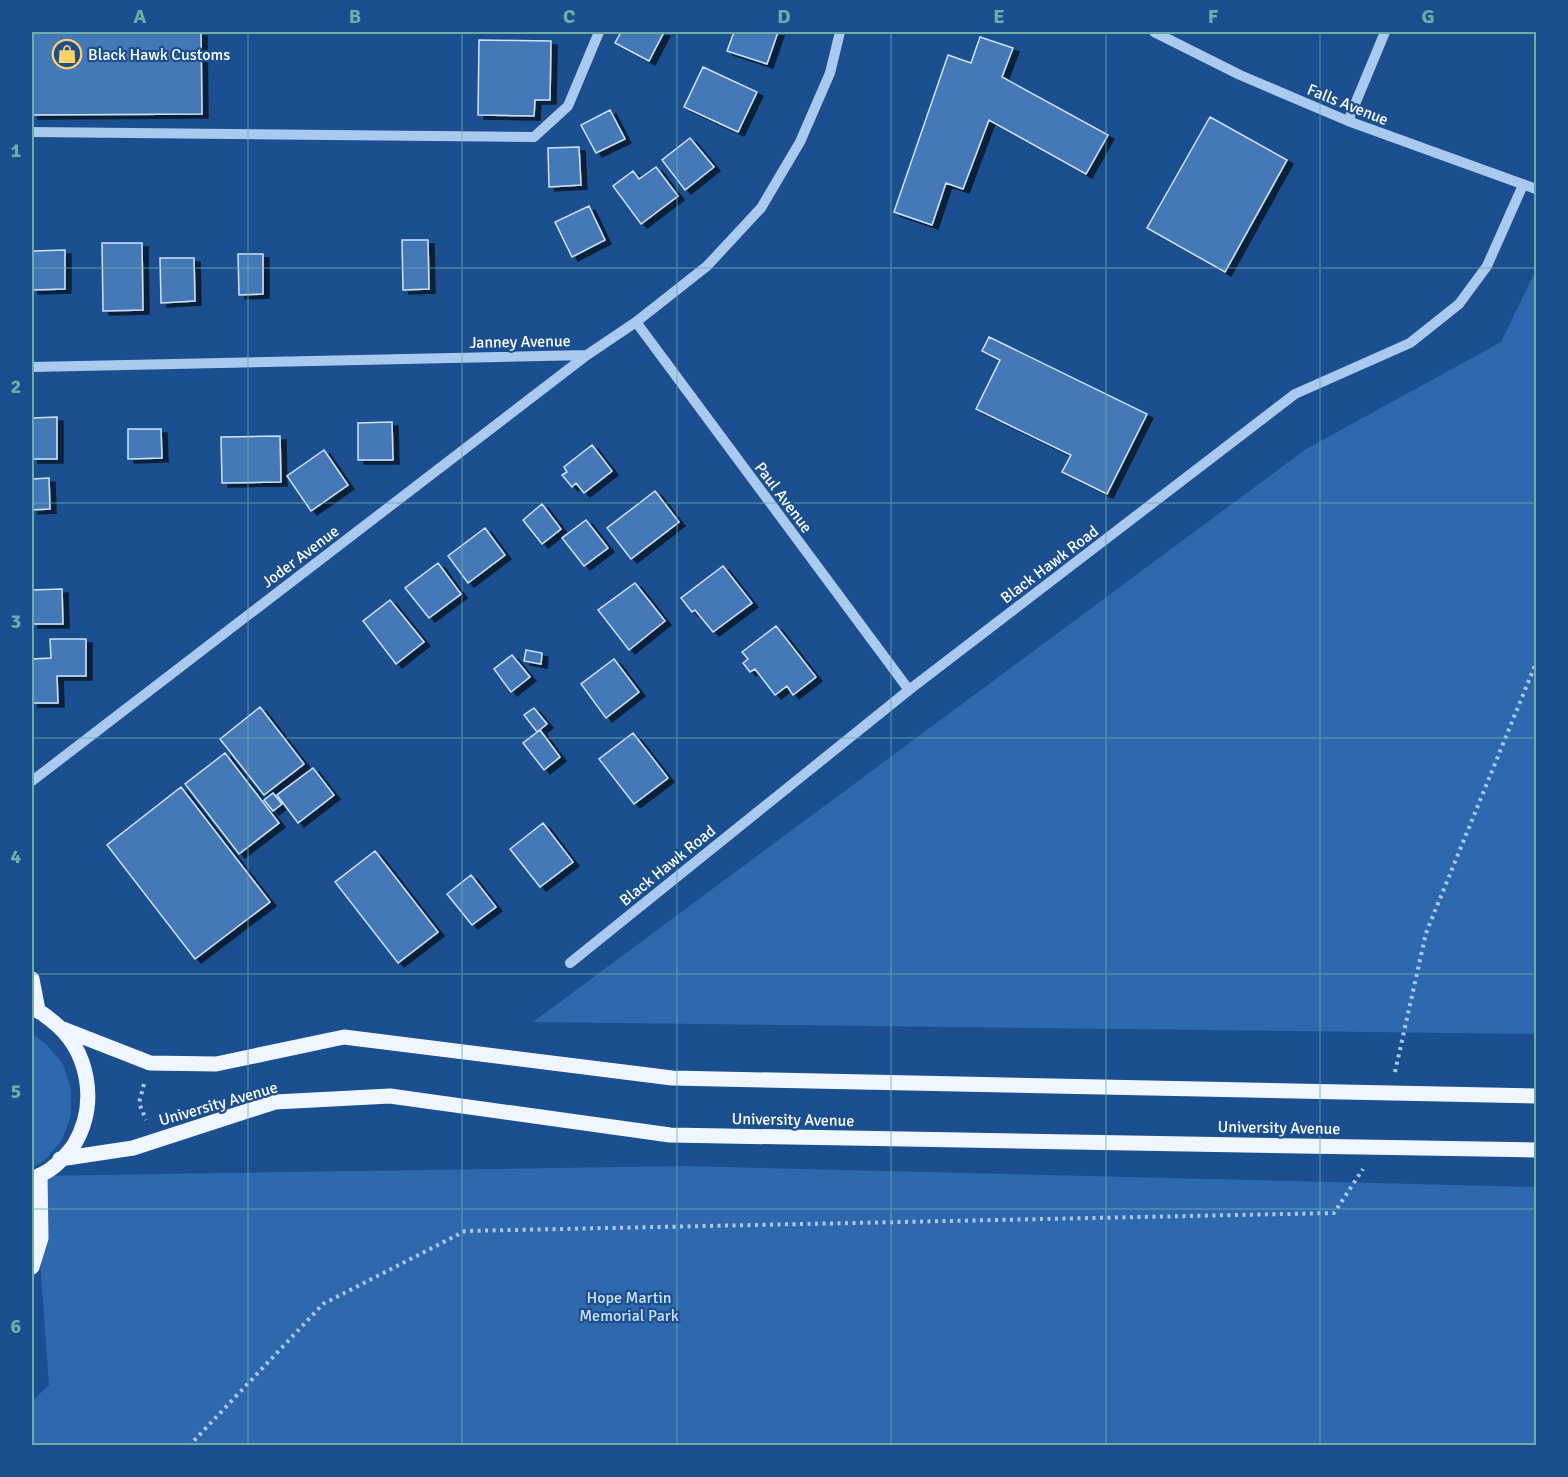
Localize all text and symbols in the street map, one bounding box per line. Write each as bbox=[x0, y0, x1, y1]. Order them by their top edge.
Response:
text: A bbox=[134, 4, 147, 29]
text: B bbox=[349, 4, 361, 29]
text: C bbox=[563, 4, 575, 29]
text: D bbox=[777, 4, 791, 29]
text: E bbox=[993, 4, 1005, 29]
text: F bbox=[1208, 4, 1219, 29]
text: G bbox=[1421, 4, 1435, 29]
shop icon: Black Hawk Customs bbox=[51, 38, 83, 70]
place label: Black Hawk Customs bbox=[88, 45, 230, 65]
street label: Falls Avenue bbox=[1304, 80, 1391, 130]
text: 1 bbox=[11, 138, 22, 163]
street label: Janney Avenue bbox=[469, 331, 571, 353]
text: 2 bbox=[11, 374, 21, 399]
street label: Paul Avenue bbox=[750, 458, 816, 537]
street label: Joder Avenue bbox=[258, 521, 343, 592]
street label: Black Hawk Road bbox=[997, 521, 1103, 608]
text: 3 bbox=[11, 609, 21, 634]
street label: Black Hawk Road bbox=[616, 821, 720, 911]
text: 4 bbox=[11, 844, 22, 869]
street label: University Avenue bbox=[157, 1077, 280, 1130]
text: 5 bbox=[11, 1079, 21, 1104]
street label: University Avenue bbox=[732, 1109, 854, 1131]
street label: University Avenue bbox=[1218, 1117, 1340, 1139]
park label: Hope Martin Memorial Park bbox=[579, 1288, 679, 1326]
text: 6 bbox=[11, 1314, 22, 1339]

